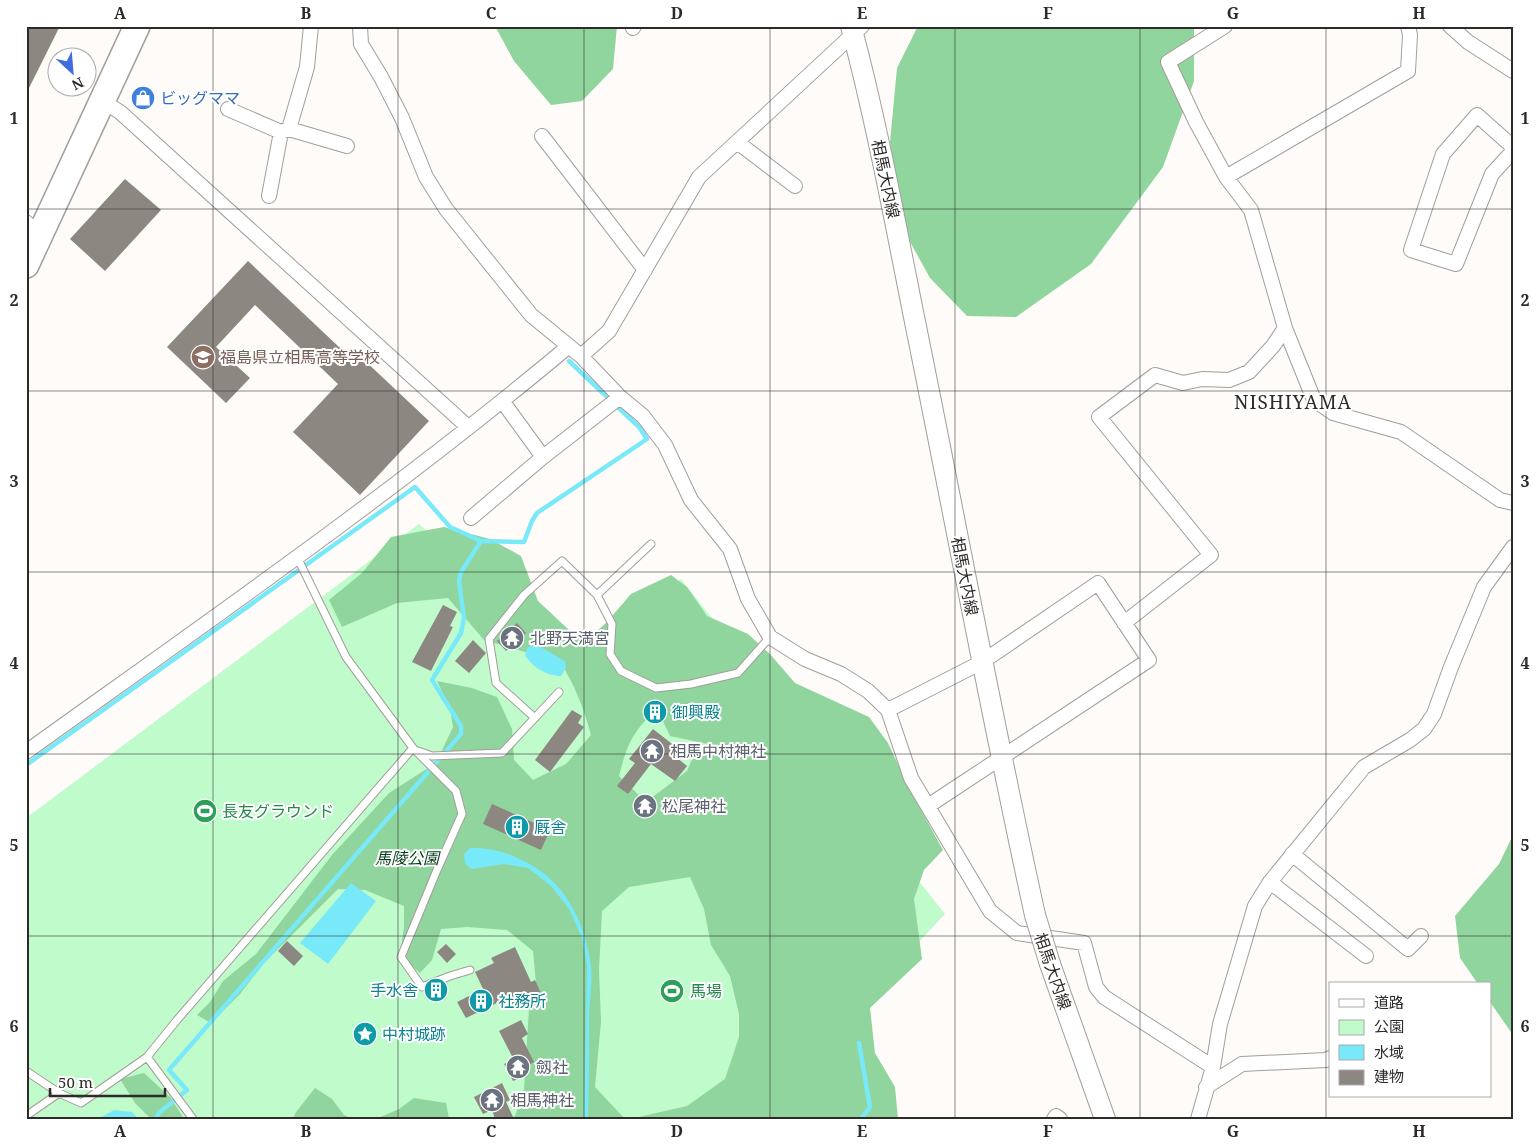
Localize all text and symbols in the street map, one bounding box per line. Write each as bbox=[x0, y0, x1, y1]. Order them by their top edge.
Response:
text: A bbox=[114, 2, 127, 24]
text: B bbox=[301, 2, 312, 24]
text: C bbox=[486, 2, 497, 24]
text: D bbox=[671, 2, 683, 24]
text: E bbox=[857, 2, 867, 24]
text: F bbox=[1043, 2, 1053, 24]
text: G bbox=[1227, 2, 1239, 24]
text: H bbox=[1412, 2, 1426, 24]
north arrow bbox=[48, 48, 98, 98]
text: N bbox=[69, 73, 87, 95]
shop icon: ビッグママ bbox=[130, 85, 156, 111]
place label: ビッグママ bbox=[160, 87, 240, 109]
text: 1 bbox=[9, 107, 19, 129]
text: 1 bbox=[1520, 107, 1530, 129]
street label: 相馬大内線 bbox=[867, 138, 905, 220]
text: 2 bbox=[9, 289, 19, 311]
text: 2 bbox=[1520, 289, 1530, 311]
school or university icon: 福島県立相馬高等学校 bbox=[190, 344, 216, 370]
place label: 福島県立相馬高等学校 bbox=[220, 346, 380, 368]
district label: NISHIYAMA bbox=[1234, 389, 1352, 415]
text: 3 bbox=[9, 470, 19, 492]
text: 3 bbox=[1520, 470, 1530, 492]
street label: 相馬大内線 bbox=[947, 535, 983, 617]
temple icon: 北野天満宮 bbox=[499, 625, 525, 651]
place label: 北野天満宮 bbox=[530, 627, 610, 649]
text: 4 bbox=[9, 652, 19, 674]
text: 4 bbox=[1520, 652, 1530, 674]
building icon: 御興殿 bbox=[642, 699, 668, 725]
place label: 御興殿 bbox=[672, 701, 720, 723]
temple icon: 相馬中村神社 bbox=[639, 738, 665, 764]
place label: 相馬中村神社 bbox=[670, 740, 766, 762]
temple icon: 松尾神社 bbox=[632, 793, 658, 819]
place label: 松尾神社 bbox=[662, 795, 726, 817]
sports icon: 長友グラウンド bbox=[192, 798, 218, 824]
place label: 長友グラウンド bbox=[222, 800, 334, 822]
building icon: 厩舎 bbox=[504, 814, 530, 840]
place label: 厩舎 bbox=[534, 816, 566, 838]
text: 5 bbox=[9, 834, 19, 856]
text: 5 bbox=[1520, 834, 1530, 856]
park label: 馬陵公園 bbox=[375, 847, 441, 869]
street label: 相馬大内線 bbox=[1030, 930, 1076, 1012]
building icon: 手水舎 bbox=[423, 977, 449, 1003]
sports icon: 馬場 bbox=[659, 978, 685, 1004]
place label: 手水舎 bbox=[370, 979, 418, 1001]
place label: 馬場 bbox=[690, 980, 722, 1002]
legend bbox=[1329, 982, 1492, 1098]
building icon: 社務所 bbox=[468, 988, 494, 1014]
place label: 社務所 bbox=[498, 990, 546, 1012]
text: 道路 bbox=[1374, 992, 1404, 1012]
text: 6 bbox=[9, 1015, 19, 1037]
text: 6 bbox=[1520, 1015, 1530, 1037]
text: 公園 bbox=[1374, 1016, 1404, 1036]
place icon: 中村城跡 bbox=[352, 1021, 378, 1047]
place label: 中村城跡 bbox=[382, 1023, 446, 1045]
text: 水域 bbox=[1374, 1042, 1404, 1062]
temple icon: 劔社 bbox=[505, 1054, 531, 1080]
place label: 劔社 bbox=[536, 1056, 568, 1078]
scale bar bbox=[50, 1065, 165, 1097]
text: 建物 bbox=[1374, 1066, 1404, 1086]
text: 50 m bbox=[58, 1072, 93, 1092]
temple icon: 相馬神社 bbox=[479, 1087, 505, 1113]
place label: 相馬神社 bbox=[510, 1089, 574, 1111]
text: A bbox=[114, 1120, 127, 1142]
text: B bbox=[301, 1120, 312, 1142]
text: C bbox=[486, 1120, 497, 1142]
text: D bbox=[671, 1120, 683, 1142]
text: E bbox=[857, 1120, 867, 1142]
text: F bbox=[1043, 1120, 1053, 1142]
text: G bbox=[1227, 1120, 1239, 1142]
text: H bbox=[1412, 1120, 1426, 1142]

